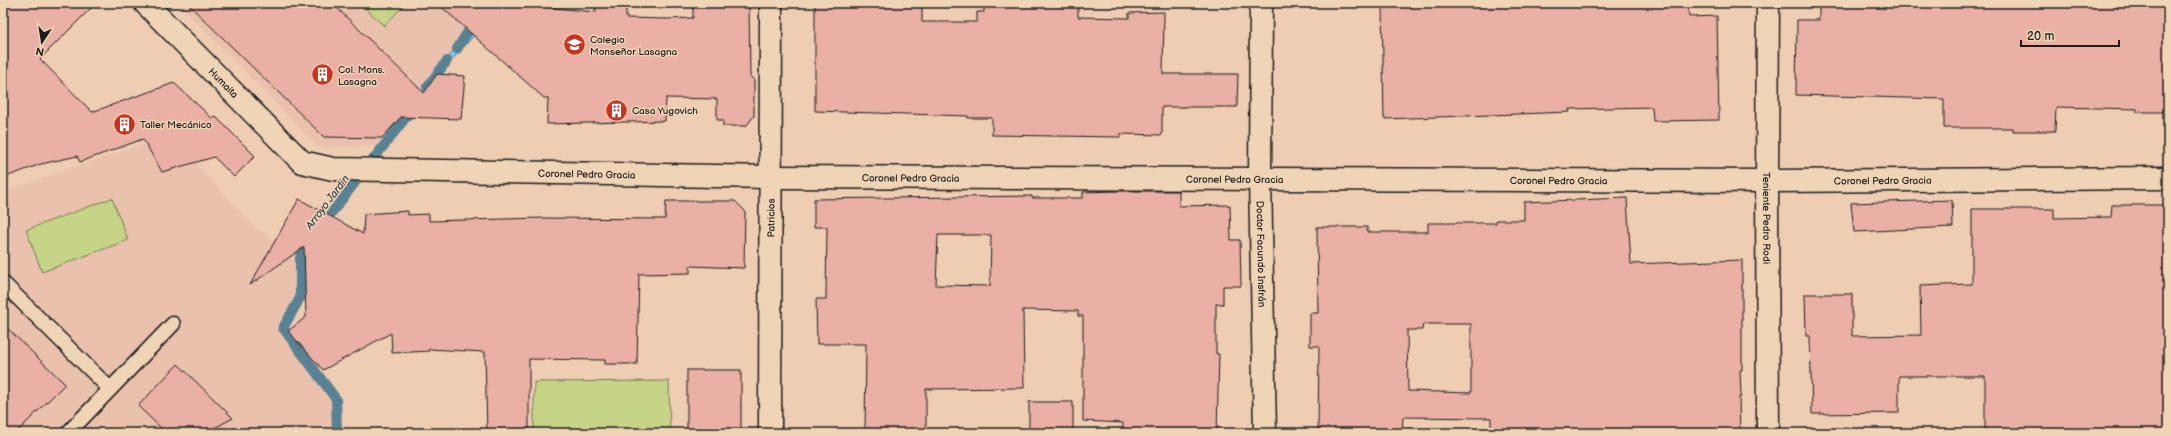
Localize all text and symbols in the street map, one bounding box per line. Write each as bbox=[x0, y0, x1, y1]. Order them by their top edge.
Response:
north arrow bbox=[22, 22, 62, 62]
scale bar bbox=[2021, 22, 2119, 48]
text: 20 m bbox=[2027, 29, 2054, 44]
school or university icon: Colegio Monseñor Lasagna bbox=[562, 32, 588, 58]
place label: Colegio Monseñor Lasagna bbox=[590, 34, 678, 58]
text: N bbox=[35, 44, 45, 59]
building icon: Col. Mons. Lasagna bbox=[309, 62, 335, 88]
place label: Col. Mons. Lasagna bbox=[338, 64, 385, 88]
street label: Humaita bbox=[205, 66, 241, 101]
building icon: Casa Yugovich bbox=[603, 97, 629, 123]
place label: Casa Yugovich bbox=[632, 105, 698, 117]
building icon: Taller Mecánico bbox=[112, 111, 138, 137]
place label: Taller Mecánico bbox=[140, 119, 212, 131]
street label: Coronel Pedro Gracia bbox=[538, 168, 636, 182]
street label: Coronel Pedro Gracia bbox=[862, 172, 960, 185]
street label: Teniente Pedro Rodi bbox=[1760, 172, 1772, 264]
water label: Arroyo Jardin bbox=[302, 173, 352, 233]
street label: Coronel Pedro Gracia bbox=[1186, 174, 1284, 186]
street label: Coronel Pedro Gracia bbox=[1510, 175, 1608, 187]
street label: Coronel Pedro Gracia bbox=[1834, 175, 1932, 187]
street label: Patricios bbox=[765, 198, 778, 237]
street label: Doctor Facundo Insfrán bbox=[1253, 201, 1268, 308]

